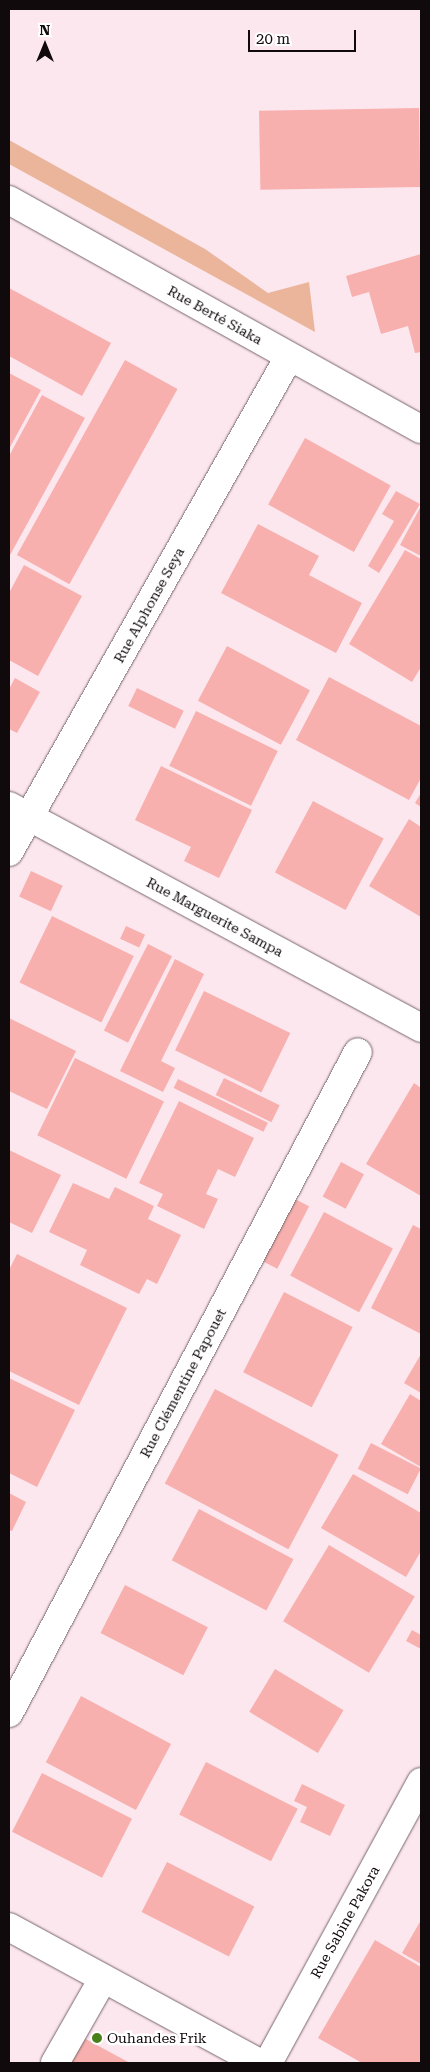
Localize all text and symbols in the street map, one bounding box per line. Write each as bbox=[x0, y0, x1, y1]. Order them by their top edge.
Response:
north arrow bbox=[20, 20, 70, 70]
scale bar bbox=[250, 20, 358, 52]
text: N bbox=[40, 22, 50, 38]
text: 20 m bbox=[256, 30, 290, 48]
street label: Rue Berté Siaka bbox=[165, 282, 265, 348]
street label: Rue Alphonse Seya bbox=[110, 544, 188, 666]
street label: Rue Marguerite Sampa bbox=[144, 874, 286, 960]
street label: Rue Clémentine Papouet bbox=[136, 1306, 230, 1460]
street label: Rue Sabine Pakora bbox=[307, 1863, 383, 1981]
place label: Ouhandes Frik bbox=[107, 2030, 207, 2046]
marker: Ouhandes Frik bbox=[91, 2032, 103, 2044]

